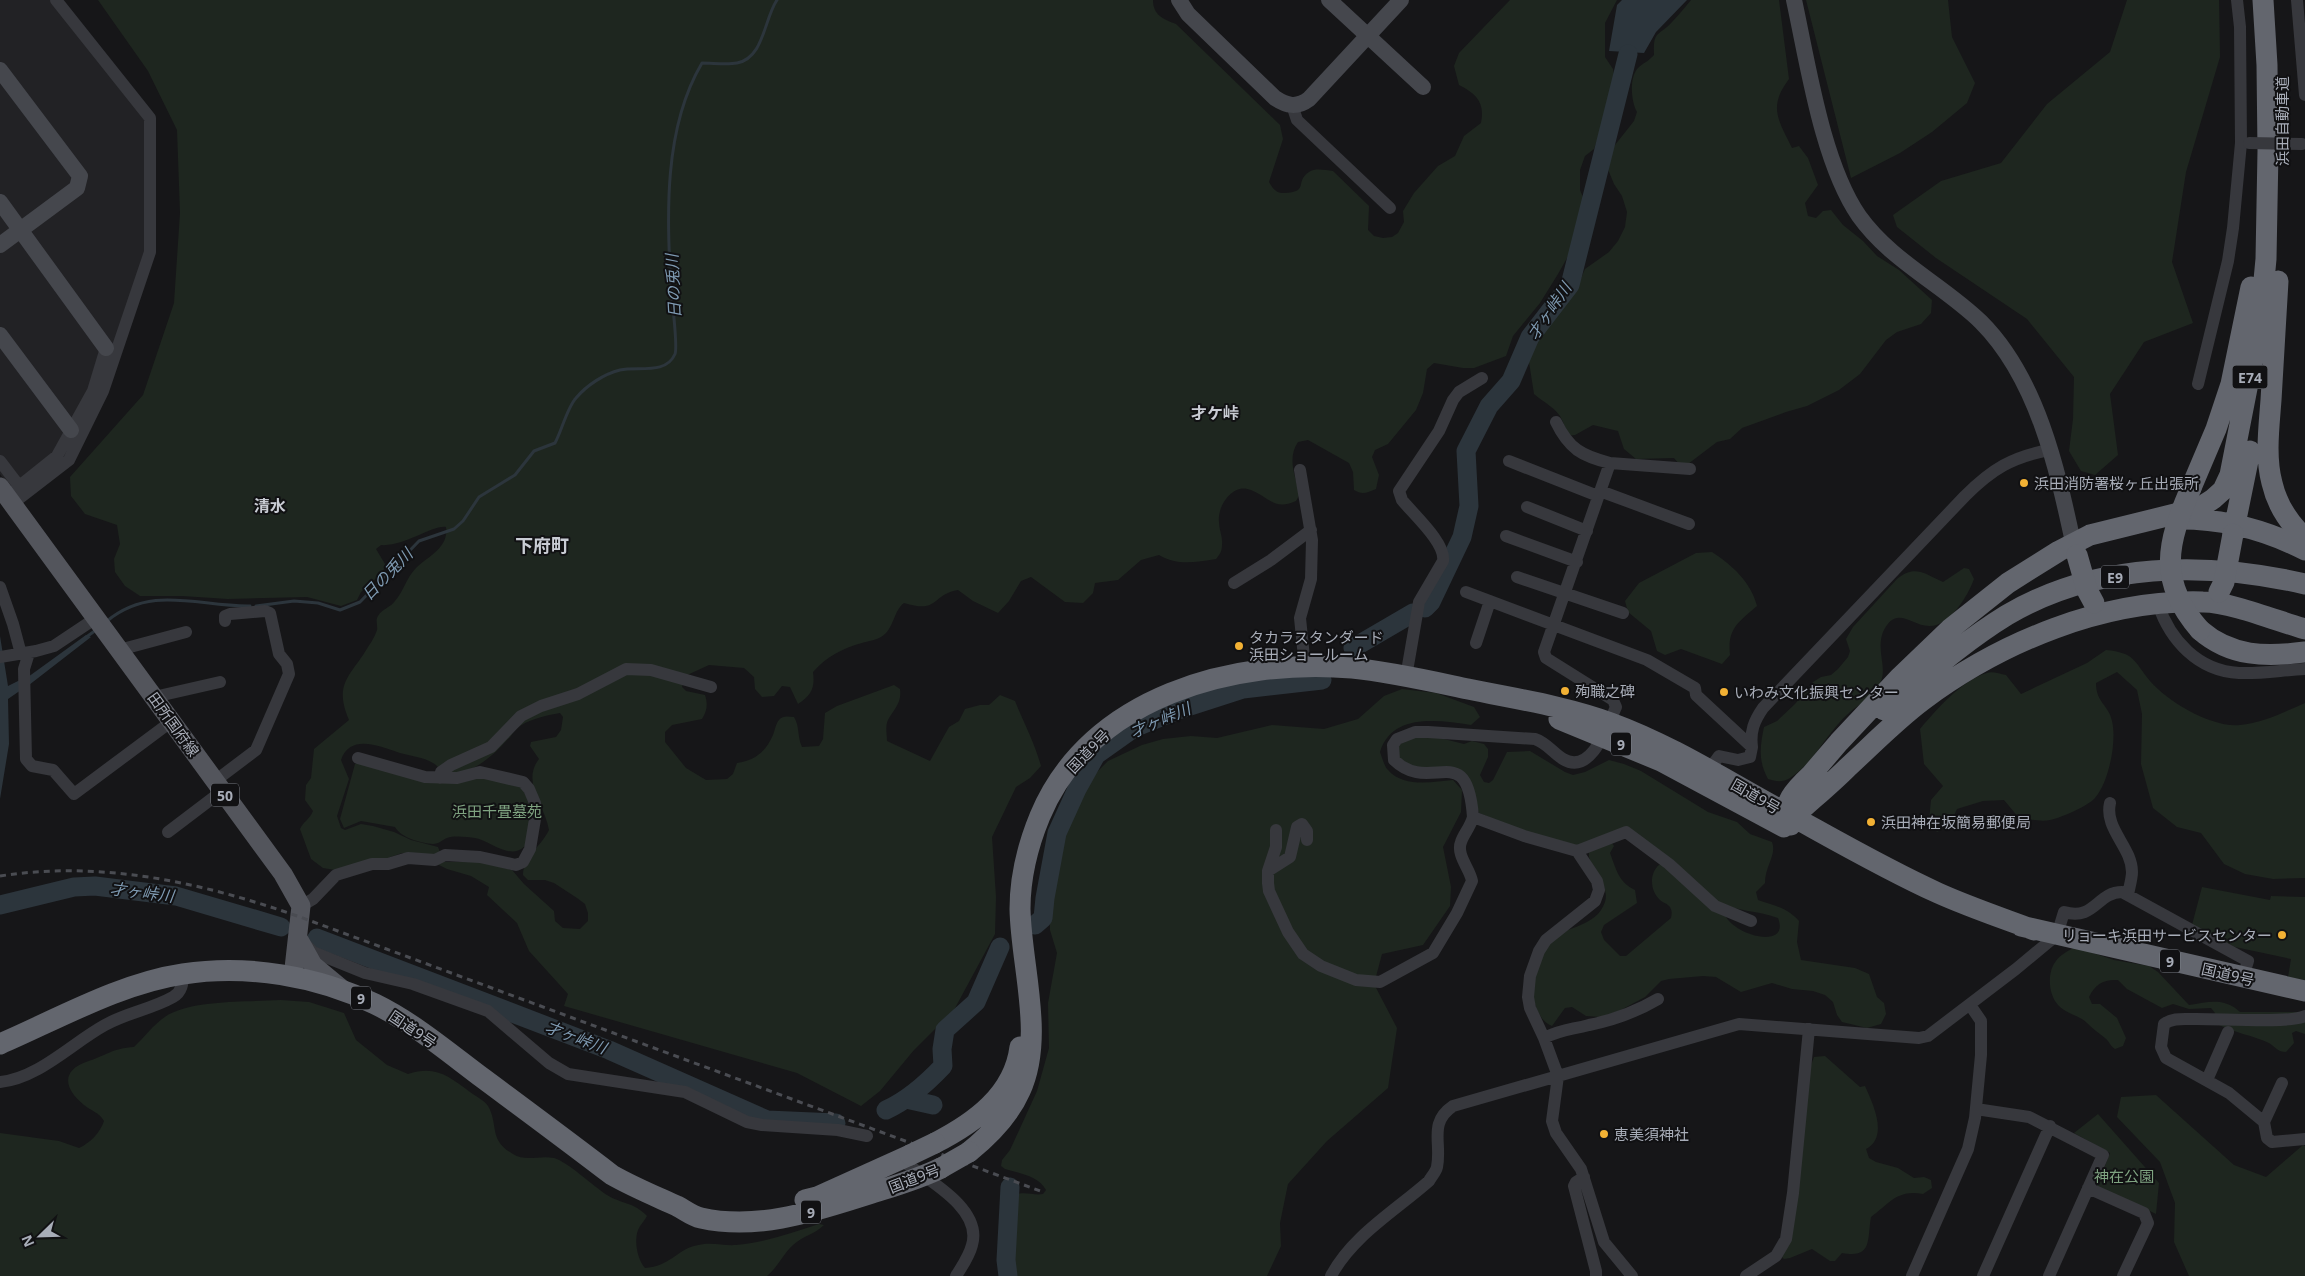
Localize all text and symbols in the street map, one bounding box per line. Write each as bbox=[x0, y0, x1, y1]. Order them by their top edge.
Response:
street label: 浜田自動車道 bbox=[2272, 76, 2292, 166]
water label: 日の兎川 bbox=[660, 251, 686, 319]
water label: 才ヶ峠川 bbox=[1522, 277, 1577, 344]
road number: E74 bbox=[2232, 366, 2268, 388]
district label: 才ケ峠 bbox=[1191, 402, 1239, 424]
place label: 浜田消防署桜ヶ丘出張所 bbox=[2034, 473, 2199, 493]
marker: 浜田消防署桜ヶ丘出張所 bbox=[2018, 477, 2030, 489]
district label: 清水 bbox=[254, 495, 286, 517]
district label: 下府町 bbox=[515, 533, 569, 557]
water label: 日の兎川 bbox=[357, 542, 419, 605]
road number: E9 bbox=[2101, 566, 2129, 588]
place label: タカラスタンダード 浜田ショールーム bbox=[1249, 627, 1384, 664]
marker: タカラスタンダード 浜田ショールーム bbox=[1233, 640, 1245, 652]
place label: 殉職之碑 bbox=[1575, 681, 1635, 701]
place label: いわみ文化振興センター bbox=[1734, 682, 1899, 702]
marker: 殉職之碑 bbox=[1559, 685, 1571, 697]
marker: いわみ文化振興センター bbox=[1718, 686, 1730, 698]
street label: 田所国府線 bbox=[144, 688, 204, 760]
water label: 才ヶ峠川 bbox=[1126, 697, 1196, 743]
street label: 国道9号 bbox=[1062, 725, 1114, 777]
road number: 9 bbox=[1611, 732, 1631, 756]
street label: 国道9号 bbox=[1728, 774, 1784, 818]
road number: 50 bbox=[211, 784, 239, 806]
park label: 浜田千畳墓苑 bbox=[452, 801, 542, 821]
place label: 浜田神在坂簡易郵便局 bbox=[1881, 812, 2031, 832]
marker: 浜田神在坂簡易郵便局 bbox=[1865, 816, 1877, 828]
water label: 才ヶ峠川 bbox=[109, 877, 177, 907]
place label: リョーキ浜田サービスセンター bbox=[2062, 925, 2272, 945]
marker: リョーキ浜田サービスセンター bbox=[2276, 929, 2288, 941]
road number: 9 bbox=[2160, 949, 2180, 972]
street label: 国道9号 bbox=[2200, 958, 2256, 990]
road number: 9 bbox=[351, 986, 371, 1010]
street label: 国道9号 bbox=[385, 1006, 441, 1052]
water label: 才ヶ峠川 bbox=[542, 1015, 612, 1059]
place label: 恵美須神社 bbox=[1614, 1124, 1689, 1144]
marker: 恵美須神社 bbox=[1598, 1128, 1610, 1140]
street label: 国道9号 bbox=[885, 1159, 943, 1197]
park label: 神在公園 bbox=[2094, 1166, 2154, 1186]
road number: 9 bbox=[801, 1200, 821, 1224]
north arrow bbox=[15, 1211, 65, 1261]
text: N bbox=[17, 1232, 39, 1250]

